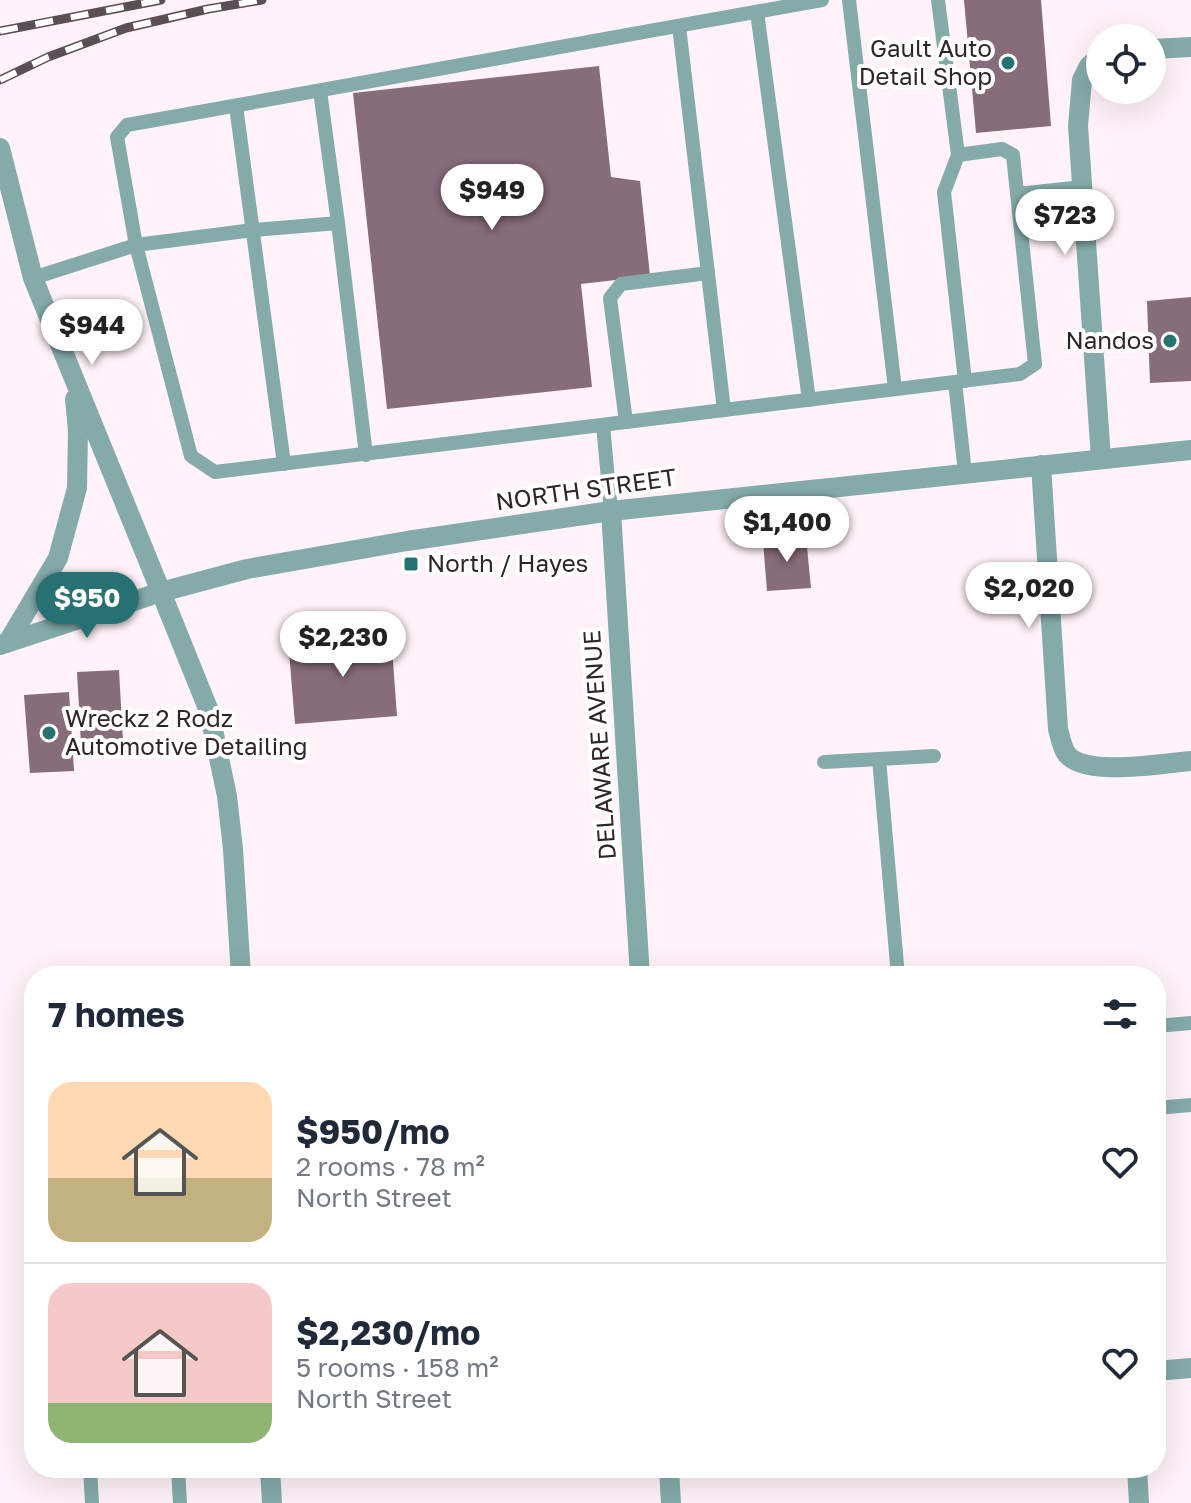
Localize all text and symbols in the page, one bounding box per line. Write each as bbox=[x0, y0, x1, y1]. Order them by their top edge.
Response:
map controls bbox=[1086, 24, 1166, 104]
button: locate bbox=[1086, 24, 1166, 104]
place label: Gault Auto Detail Shop bbox=[859, 33, 992, 90]
marker: Gault Auto Detail Shop bbox=[999, 54, 1017, 72]
pin: $949 bbox=[445, 164, 539, 232]
text: $949 bbox=[459, 174, 525, 205]
pin: $723 bbox=[1018, 189, 1112, 257]
text: $723 bbox=[1033, 199, 1097, 230]
pin: $944 bbox=[45, 299, 139, 367]
text: $944 bbox=[59, 309, 125, 340]
place label: Nandos bbox=[1066, 325, 1154, 354]
marker: Nandos bbox=[1161, 332, 1179, 350]
street label: NORTH STREET bbox=[494, 461, 678, 516]
pin: $1,400 bbox=[722, 496, 852, 564]
text: $1,400 bbox=[742, 506, 832, 537]
place label: North / Hayes bbox=[427, 548, 588, 577]
marker: North / Hayes bbox=[402, 555, 420, 573]
pin: $2,020 bbox=[964, 562, 1094, 630]
pin: $950 bbox=[40, 572, 134, 640]
text: $2,020 bbox=[983, 572, 1075, 603]
text: $950 bbox=[54, 582, 120, 613]
pin: $2,230 bbox=[278, 611, 408, 679]
text: $2,230 bbox=[298, 621, 388, 652]
street label: DELAWARE AVENUE bbox=[576, 629, 621, 861]
place label: Wreckz 2 Rodz Automotive Detailing bbox=[65, 703, 308, 760]
marker: Wreckz 2 Rodz Automotive Detailing bbox=[40, 724, 58, 742]
icon: filters bbox=[1098, 992, 1142, 1036]
text: 7 homes bbox=[48, 994, 185, 1034]
text: $950/mo bbox=[296, 1111, 450, 1151]
icon: home bbox=[112, 1114, 208, 1210]
icon: heart bbox=[1098, 1140, 1142, 1184]
text: 2 rooms · 78 m² bbox=[296, 1151, 485, 1182]
text: North Street bbox=[296, 1182, 452, 1213]
text: $2,230/mo bbox=[296, 1312, 480, 1352]
icon: home bbox=[112, 1315, 208, 1411]
icon: heart bbox=[1098, 1341, 1142, 1385]
text: 5 rooms · 158 m² bbox=[296, 1352, 499, 1383]
text: North Street bbox=[296, 1383, 452, 1414]

